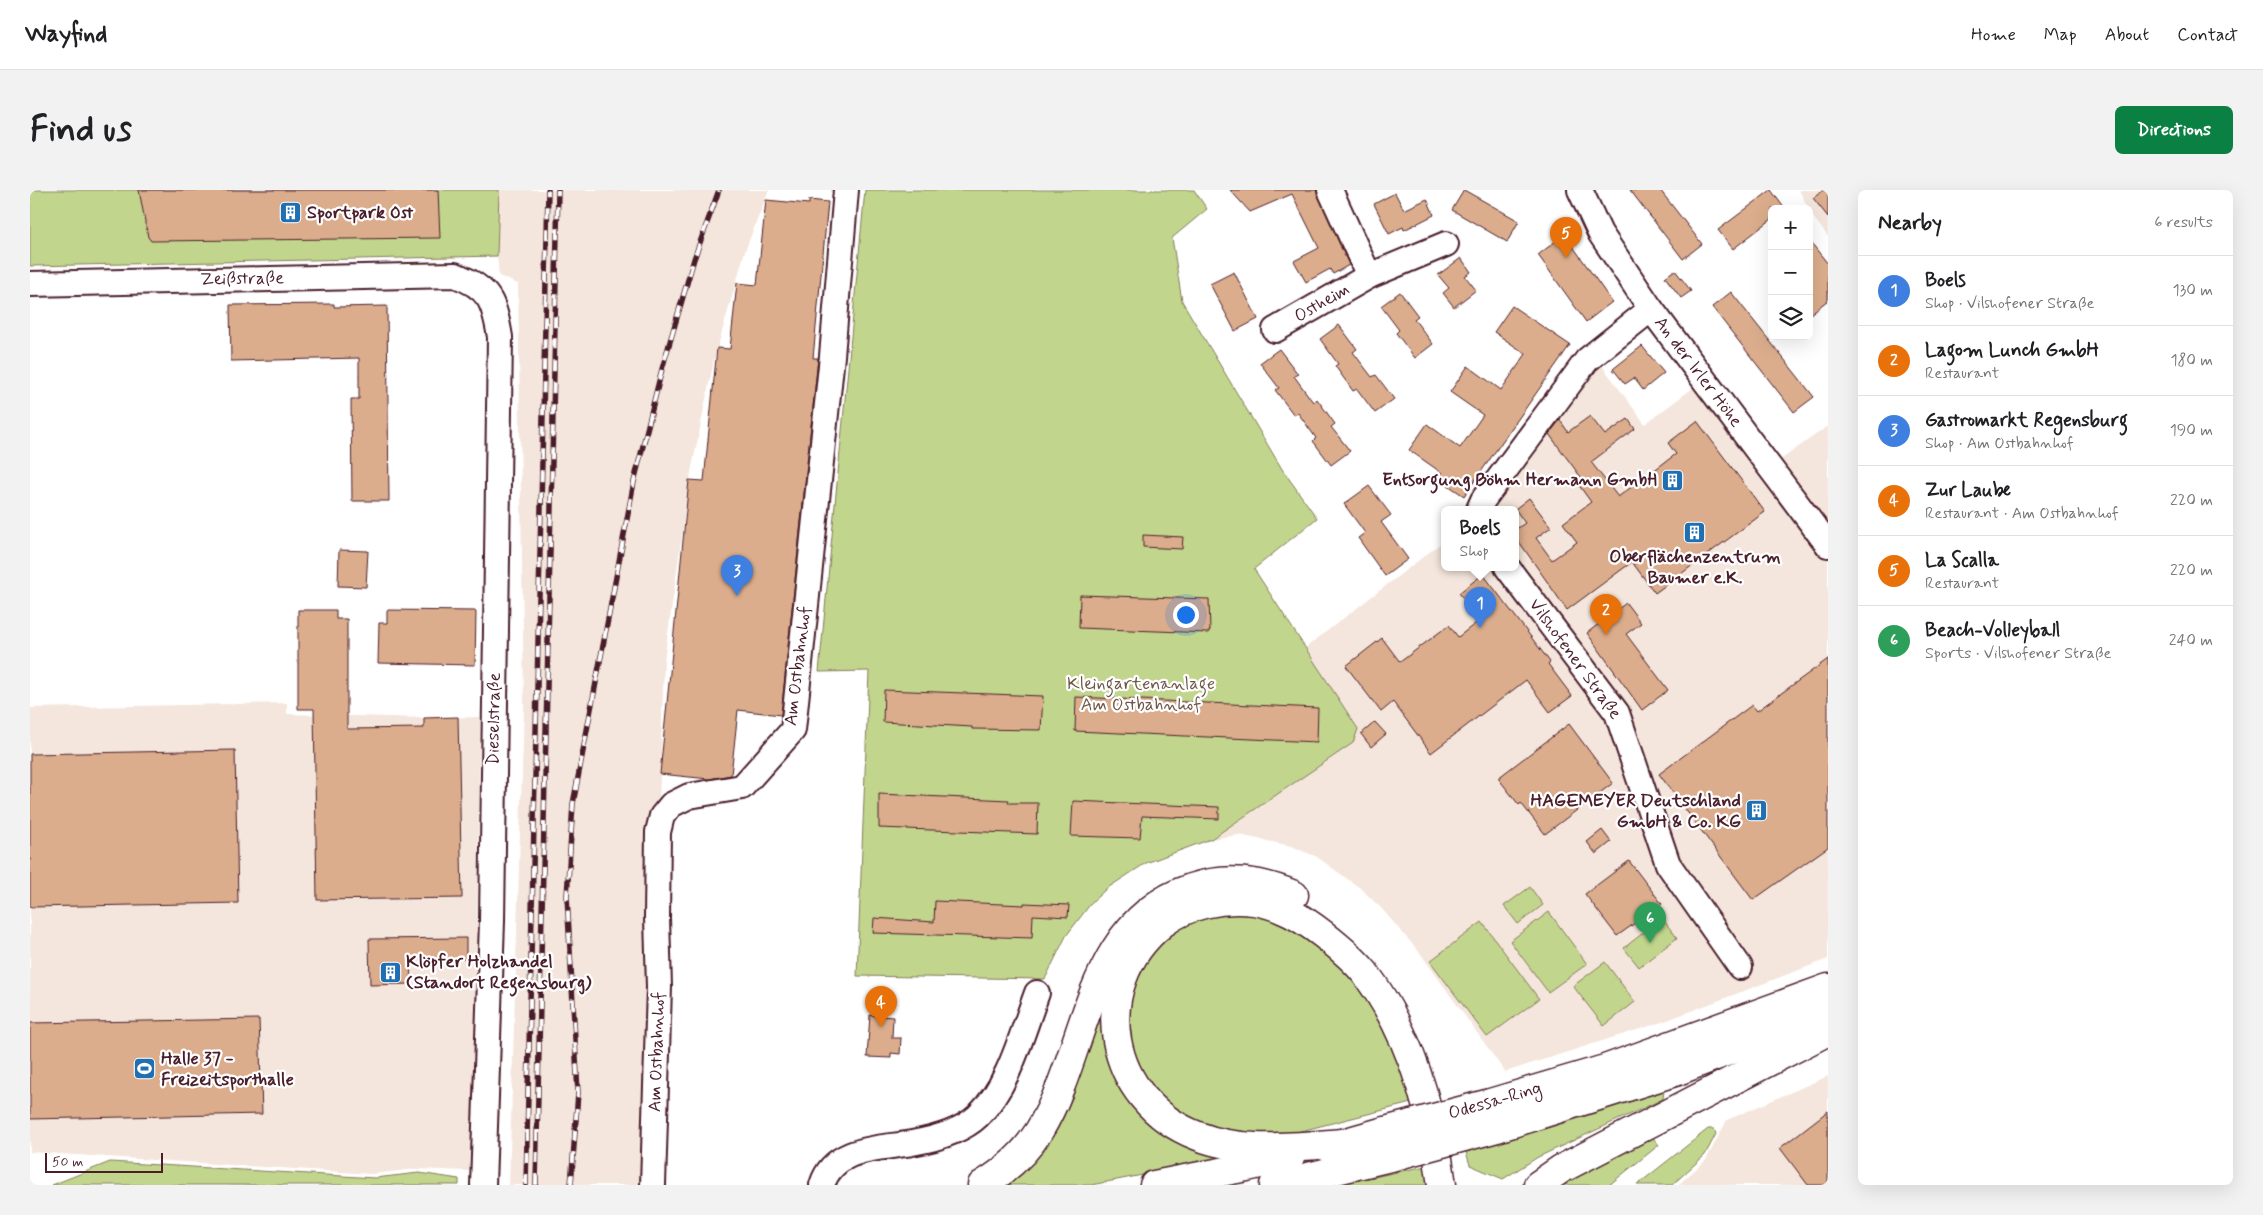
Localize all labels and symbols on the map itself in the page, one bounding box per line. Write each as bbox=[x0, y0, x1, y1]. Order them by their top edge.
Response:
building icon: Sportpark Ost bbox=[279, 201, 303, 225]
place label: Sportpark Ost bbox=[307, 201, 414, 225]
pin: 5 bbox=[1550, 217, 1582, 258]
street label: Zeißstraße bbox=[200, 266, 284, 292]
street label: Ostheim bbox=[1290, 278, 1354, 328]
street label: An der Irler Höhe bbox=[1648, 312, 1748, 432]
place label: Entsorgung Böhm Hermann GmbH bbox=[1382, 468, 1657, 494]
building icon: Entsorgung Böhm Hermann GmbH bbox=[1661, 468, 1685, 492]
building icon: Oberflächenzentrum Baumer e.K. bbox=[1683, 520, 1707, 544]
place label: Oberflächenzentrum Baumer e.K. bbox=[1609, 545, 1781, 590]
pin: 3 bbox=[721, 555, 753, 596]
pin: 1 bbox=[1464, 587, 1496, 628]
street label: Vilshofener Straße bbox=[1523, 594, 1627, 724]
pin: 2 bbox=[1590, 594, 1622, 635]
your location bbox=[1173, 602, 1199, 628]
street label: Am Ostbahnhof bbox=[779, 605, 817, 727]
street label: Dieselstraße bbox=[481, 672, 507, 766]
park label: Kleingartenanlage Am Ostbahnhof bbox=[1067, 672, 1215, 717]
place label: HAGEMEYER Deutschland GmbH & Co. KG bbox=[1530, 789, 1741, 834]
building icon: HAGEMEYER Deutschland GmbH & Co. KG bbox=[1745, 799, 1769, 823]
pin: 6 bbox=[1634, 902, 1666, 943]
place label: Klöpfer Holzhandel (Standort Regensburg) bbox=[406, 950, 592, 997]
building icon: Klöpfer Holzhandel (Standort Regensburg) bbox=[378, 960, 402, 984]
pin: 4 bbox=[865, 986, 897, 1027]
street label: Am Ostbahnhof bbox=[643, 991, 671, 1113]
place label: Halle 37 - Freizeitsporthalle bbox=[161, 1047, 294, 1092]
sports icon: Halle 37 - Freizeitsporthalle bbox=[133, 1057, 157, 1081]
street label: Odessa-Ring bbox=[1446, 1076, 1545, 1127]
scale bar bbox=[45, 1150, 162, 1173]

